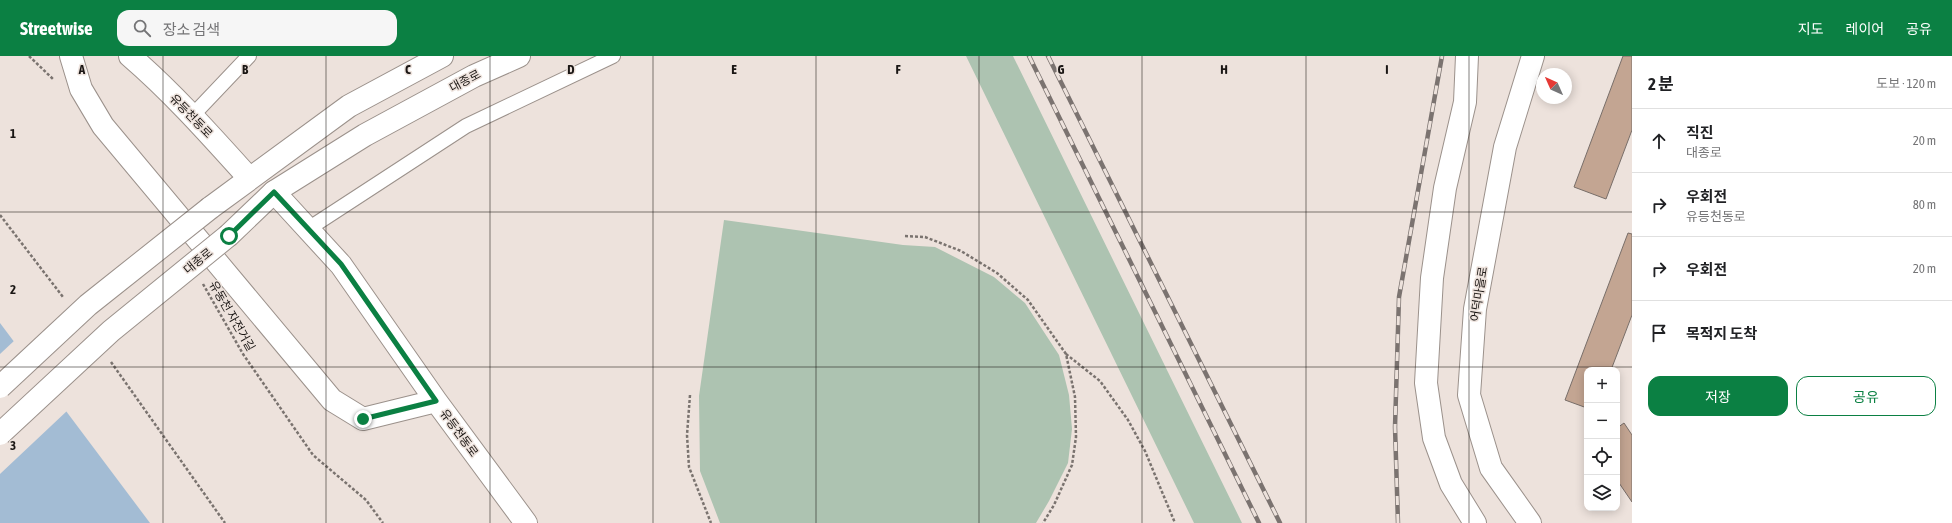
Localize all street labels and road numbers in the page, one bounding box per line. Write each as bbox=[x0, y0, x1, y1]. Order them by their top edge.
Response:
street label: 대종로 bbox=[447, 67, 483, 95]
street label: 유등천동로 bbox=[167, 91, 215, 141]
street label: 대종로 bbox=[181, 245, 215, 277]
street label: 어덕마을로 bbox=[1468, 266, 1490, 322]
street label: 유동천 자전거길 bbox=[206, 278, 258, 354]
street label: 유등천동로 bbox=[437, 407, 481, 459]

